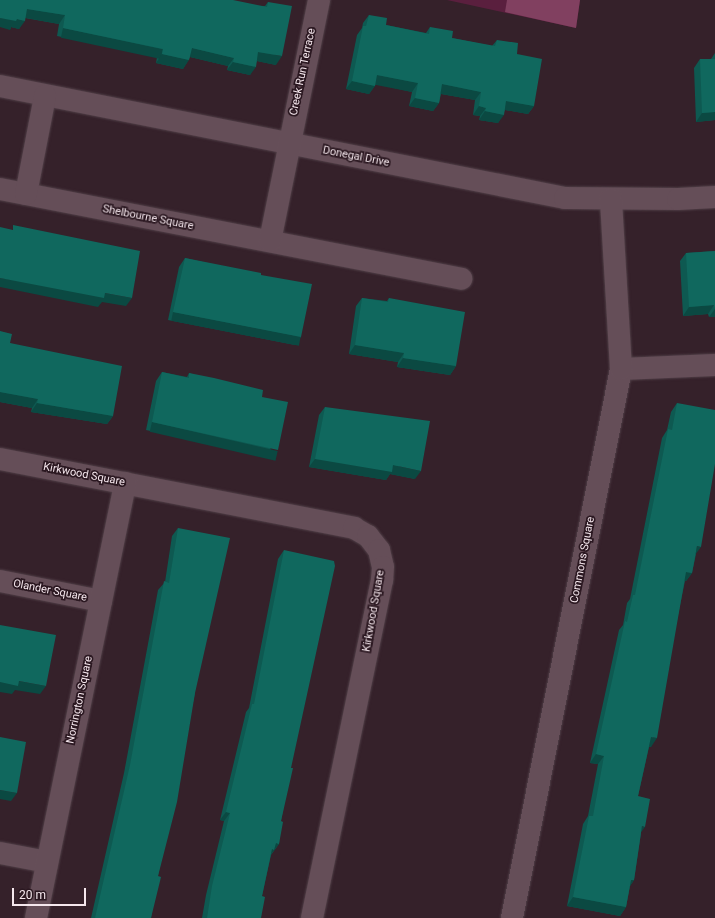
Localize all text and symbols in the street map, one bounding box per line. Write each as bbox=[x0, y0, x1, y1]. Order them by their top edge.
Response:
street label: Creek Run Terrace bbox=[287, 27, 319, 117]
street label: Donegal Drive bbox=[322, 144, 390, 170]
street label: Shelbourne Square bbox=[101, 203, 195, 233]
street label: Kirkwood Square bbox=[42, 461, 126, 489]
street label: Commons Square bbox=[568, 516, 598, 604]
street label: Kirkwood Square bbox=[360, 569, 388, 653]
street label: Olander Square bbox=[12, 577, 88, 605]
street label: Norrington Square bbox=[64, 655, 96, 745]
scale bar bbox=[14, 880, 88, 906]
text: 20 m bbox=[19, 888, 46, 902]

